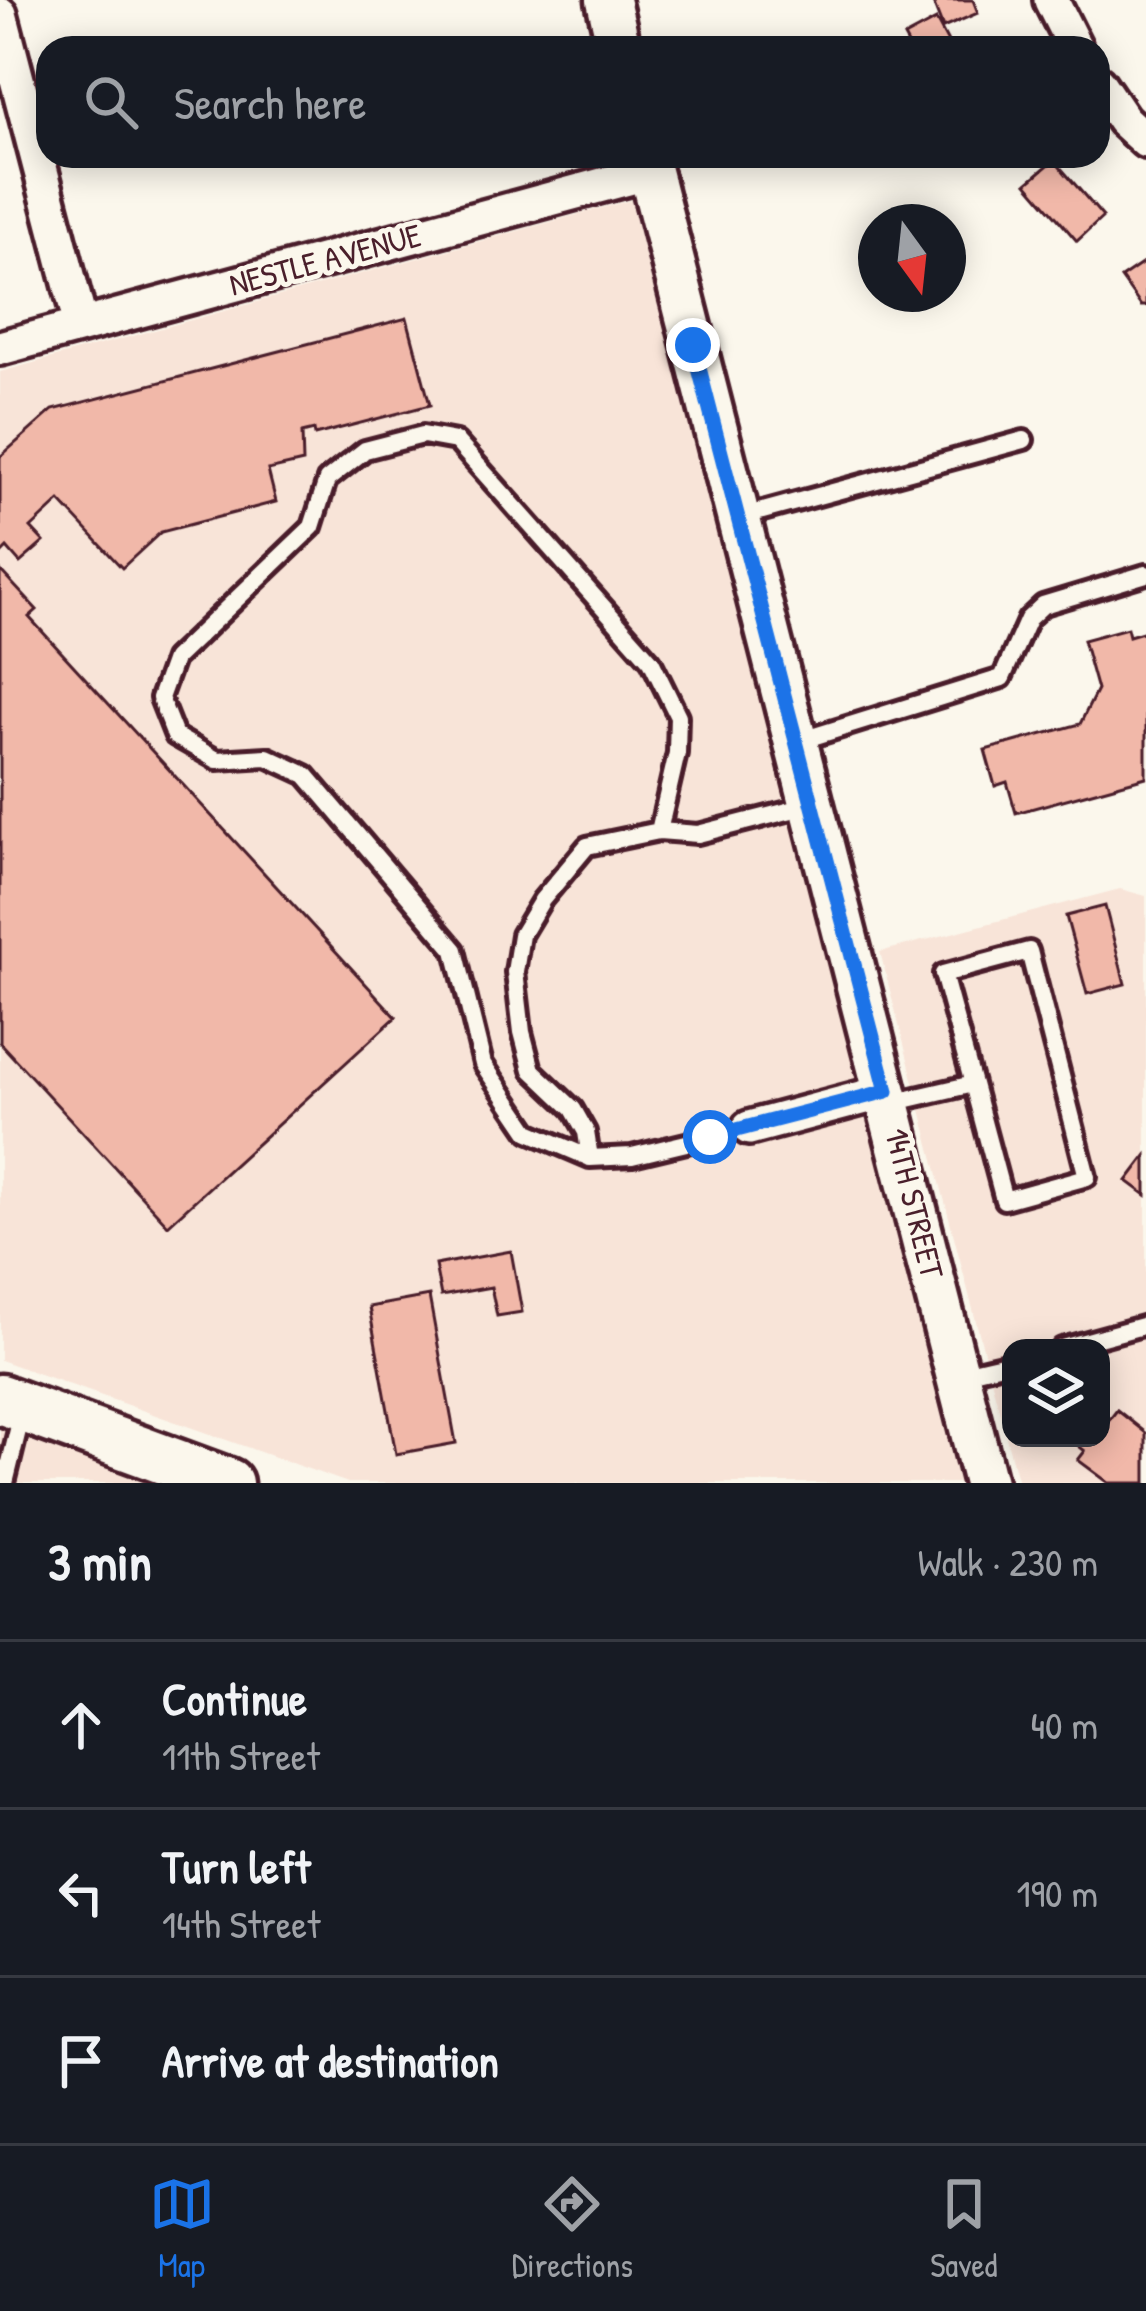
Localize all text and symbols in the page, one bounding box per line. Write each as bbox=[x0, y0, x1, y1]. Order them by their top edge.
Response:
search box bbox=[36, 36, 1110, 168]
icon: search bbox=[78, 69, 144, 135]
text: Search here bbox=[174, 72, 366, 133]
north arrow bbox=[858, 204, 966, 312]
street label: NESTLE AVENUE bbox=[224, 212, 426, 306]
route end bbox=[666, 318, 720, 372]
route start bbox=[683, 1110, 737, 1164]
street label: 14TH STREET bbox=[875, 1123, 955, 1283]
map controls bbox=[1002, 1339, 1110, 1447]
button: layers bbox=[1002, 1339, 1110, 1447]
text: 3 min bbox=[48, 1527, 152, 1596]
text: Walk · 230 m bbox=[918, 1535, 1098, 1588]
text: Continue bbox=[162, 1668, 307, 1729]
icon: ahead bbox=[48, 1692, 114, 1758]
text: 40 m bbox=[1030, 1698, 1098, 1751]
text: 11th Street bbox=[162, 1729, 320, 1782]
text: Turn left bbox=[162, 1836, 311, 1897]
icon: left bbox=[48, 1860, 114, 1926]
text: 190 m bbox=[1017, 1866, 1098, 1919]
text: 14th Street bbox=[162, 1897, 320, 1950]
icon: arrive bbox=[48, 2028, 114, 2094]
text: Arrive at destination bbox=[162, 2030, 499, 2091]
tab: Map bbox=[149, 2171, 215, 2287]
tab: Directions bbox=[512, 2171, 633, 2287]
tab: Saved bbox=[930, 2171, 997, 2287]

